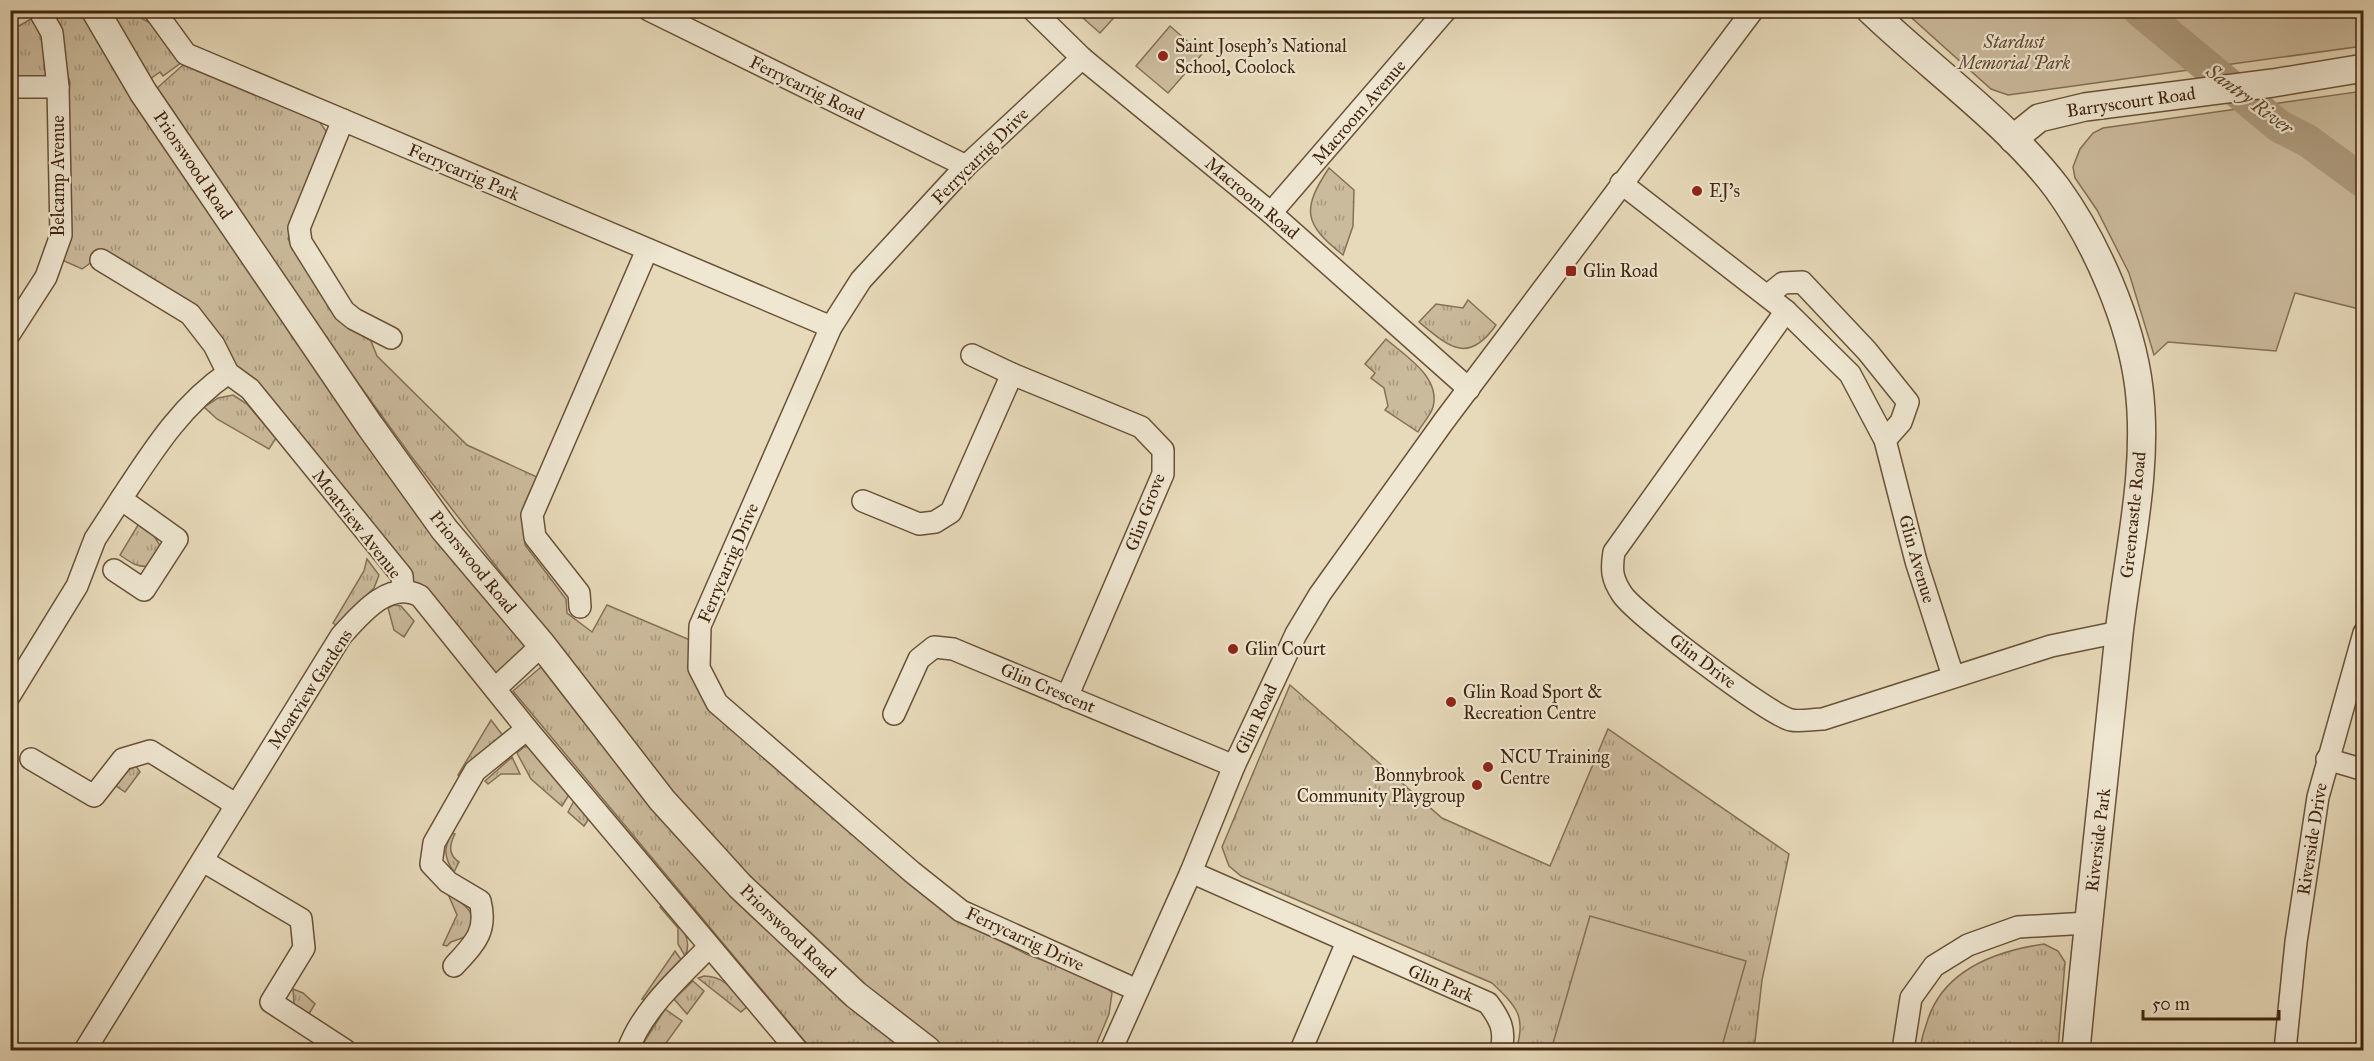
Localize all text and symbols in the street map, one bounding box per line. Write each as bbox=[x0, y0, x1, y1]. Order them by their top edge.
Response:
park label: Stardust Memorial Park bbox=[1956, 31, 2070, 74]
place label: Saint Joseph's National School, Coolock bbox=[1175, 35, 1347, 78]
marker: Saint Joseph's National School, Coolock bbox=[1156, 49, 1170, 63]
street label: Ferrycarrig Road bbox=[746, 51, 868, 126]
street label: Macroom Avenue bbox=[1307, 55, 1411, 169]
water label: Santry River bbox=[2201, 58, 2300, 140]
street label: Barryscourt Road bbox=[2065, 82, 2197, 122]
street label: Ferrycarrig Drive bbox=[927, 103, 1034, 210]
street label: Priorswood Road bbox=[149, 107, 237, 223]
street label: Belcamp Avenue bbox=[47, 115, 69, 237]
street label: Ferrycarrig Park bbox=[404, 139, 524, 207]
street label: Macroom Road bbox=[1200, 152, 1304, 244]
place label: EJ's bbox=[1709, 180, 1740, 203]
marker: EJ's bbox=[1690, 184, 1704, 198]
place label: Glin Road bbox=[1583, 260, 1658, 282]
marker: Glin Road bbox=[1564, 264, 1578, 278]
street label: Greencastle Road bbox=[2115, 451, 2151, 579]
street label: Moatview Avenue bbox=[308, 465, 406, 583]
street label: Glin Grove bbox=[1120, 470, 1170, 554]
street label: Ferrycarrig Drive bbox=[693, 500, 764, 627]
street label: Priorswood Road bbox=[425, 506, 521, 618]
street label: Glin Avenue bbox=[1894, 512, 1940, 606]
street label: Moatview Gardens bbox=[263, 625, 357, 753]
street label: Glin Drive bbox=[1665, 629, 1741, 693]
place label: Glin Court bbox=[1245, 638, 1326, 660]
marker: Glin Court bbox=[1226, 642, 1240, 656]
street label: Glin Crescent bbox=[997, 658, 1099, 718]
street label: Glin Road bbox=[1230, 680, 1282, 758]
place label: Glin Road Sport & Recreation Centre bbox=[1463, 681, 1603, 724]
marker: Glin Road Sport & Recreation Centre bbox=[1444, 695, 1458, 709]
place label: NCU Training Centre bbox=[1500, 746, 1610, 789]
marker: NCU Training Centre bbox=[1481, 760, 1495, 774]
place label: Bonnybrook Community Playgroup bbox=[1297, 764, 1466, 808]
marker: Bonnybrook Community Playgroup bbox=[1470, 778, 1484, 792]
street label: Riverside Drive bbox=[2292, 781, 2332, 897]
street label: Riverside Park bbox=[2081, 786, 2115, 893]
street label: Priorswood Road bbox=[735, 879, 841, 983]
street label: Ferrycarrig Drive bbox=[962, 902, 1088, 977]
street label: Glin Park bbox=[1405, 959, 1478, 1007]
scale bar bbox=[2143, 983, 2280, 1021]
text: 50 m bbox=[2152, 993, 2190, 1015]

